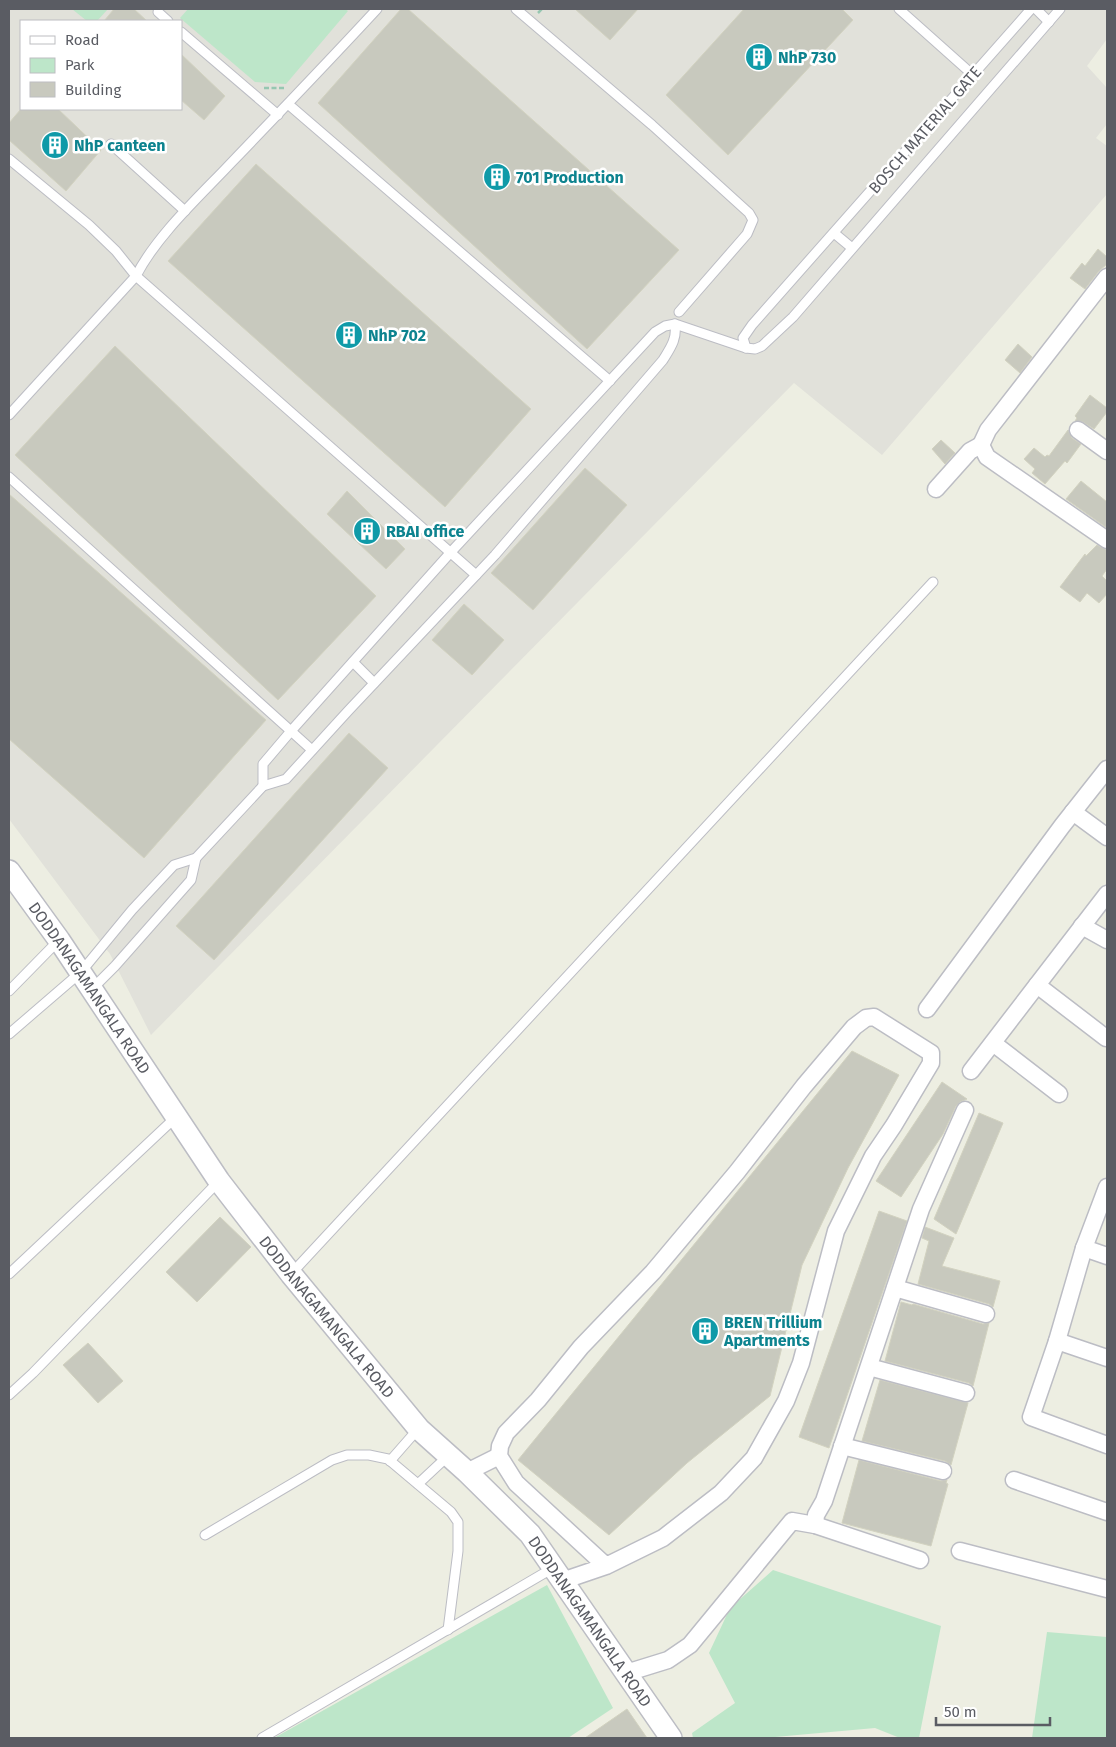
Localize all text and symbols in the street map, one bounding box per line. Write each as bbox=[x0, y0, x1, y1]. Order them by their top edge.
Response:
legend bbox=[20, 20, 182, 110]
text: Road bbox=[65, 31, 100, 49]
building icon: NhP 730 bbox=[744, 42, 774, 72]
place label: NhP 730 bbox=[778, 48, 836, 67]
text: Park bbox=[65, 56, 95, 74]
street label: BOSCH MATERIAL GATE bbox=[865, 63, 985, 197]
text: Building bbox=[65, 81, 121, 99]
building icon: NhP canteen bbox=[40, 130, 70, 160]
place label: NhP canteen bbox=[74, 136, 166, 155]
building icon: 701 Production bbox=[482, 162, 512, 192]
place label: 701 Production bbox=[516, 168, 624, 187]
building icon: NhP 702 bbox=[334, 320, 364, 350]
place label: NhP 702 bbox=[368, 326, 426, 345]
building icon: RBAI office bbox=[352, 516, 382, 546]
place label: RBAI office bbox=[386, 522, 465, 541]
street label: DODDANAGAMANGALA ROAD bbox=[25, 898, 155, 1077]
street label: DODDANAGAMANGALA ROAD bbox=[255, 1232, 399, 1402]
place label: BREN Trillium Apartments bbox=[723, 1313, 822, 1350]
building icon: BREN Trillium Apartments bbox=[690, 1316, 720, 1346]
street label: DODDANAGAMANGALA ROAD bbox=[525, 1532, 656, 1710]
scale bar bbox=[936, 1694, 1050, 1726]
text: 50 m bbox=[944, 1703, 977, 1721]

